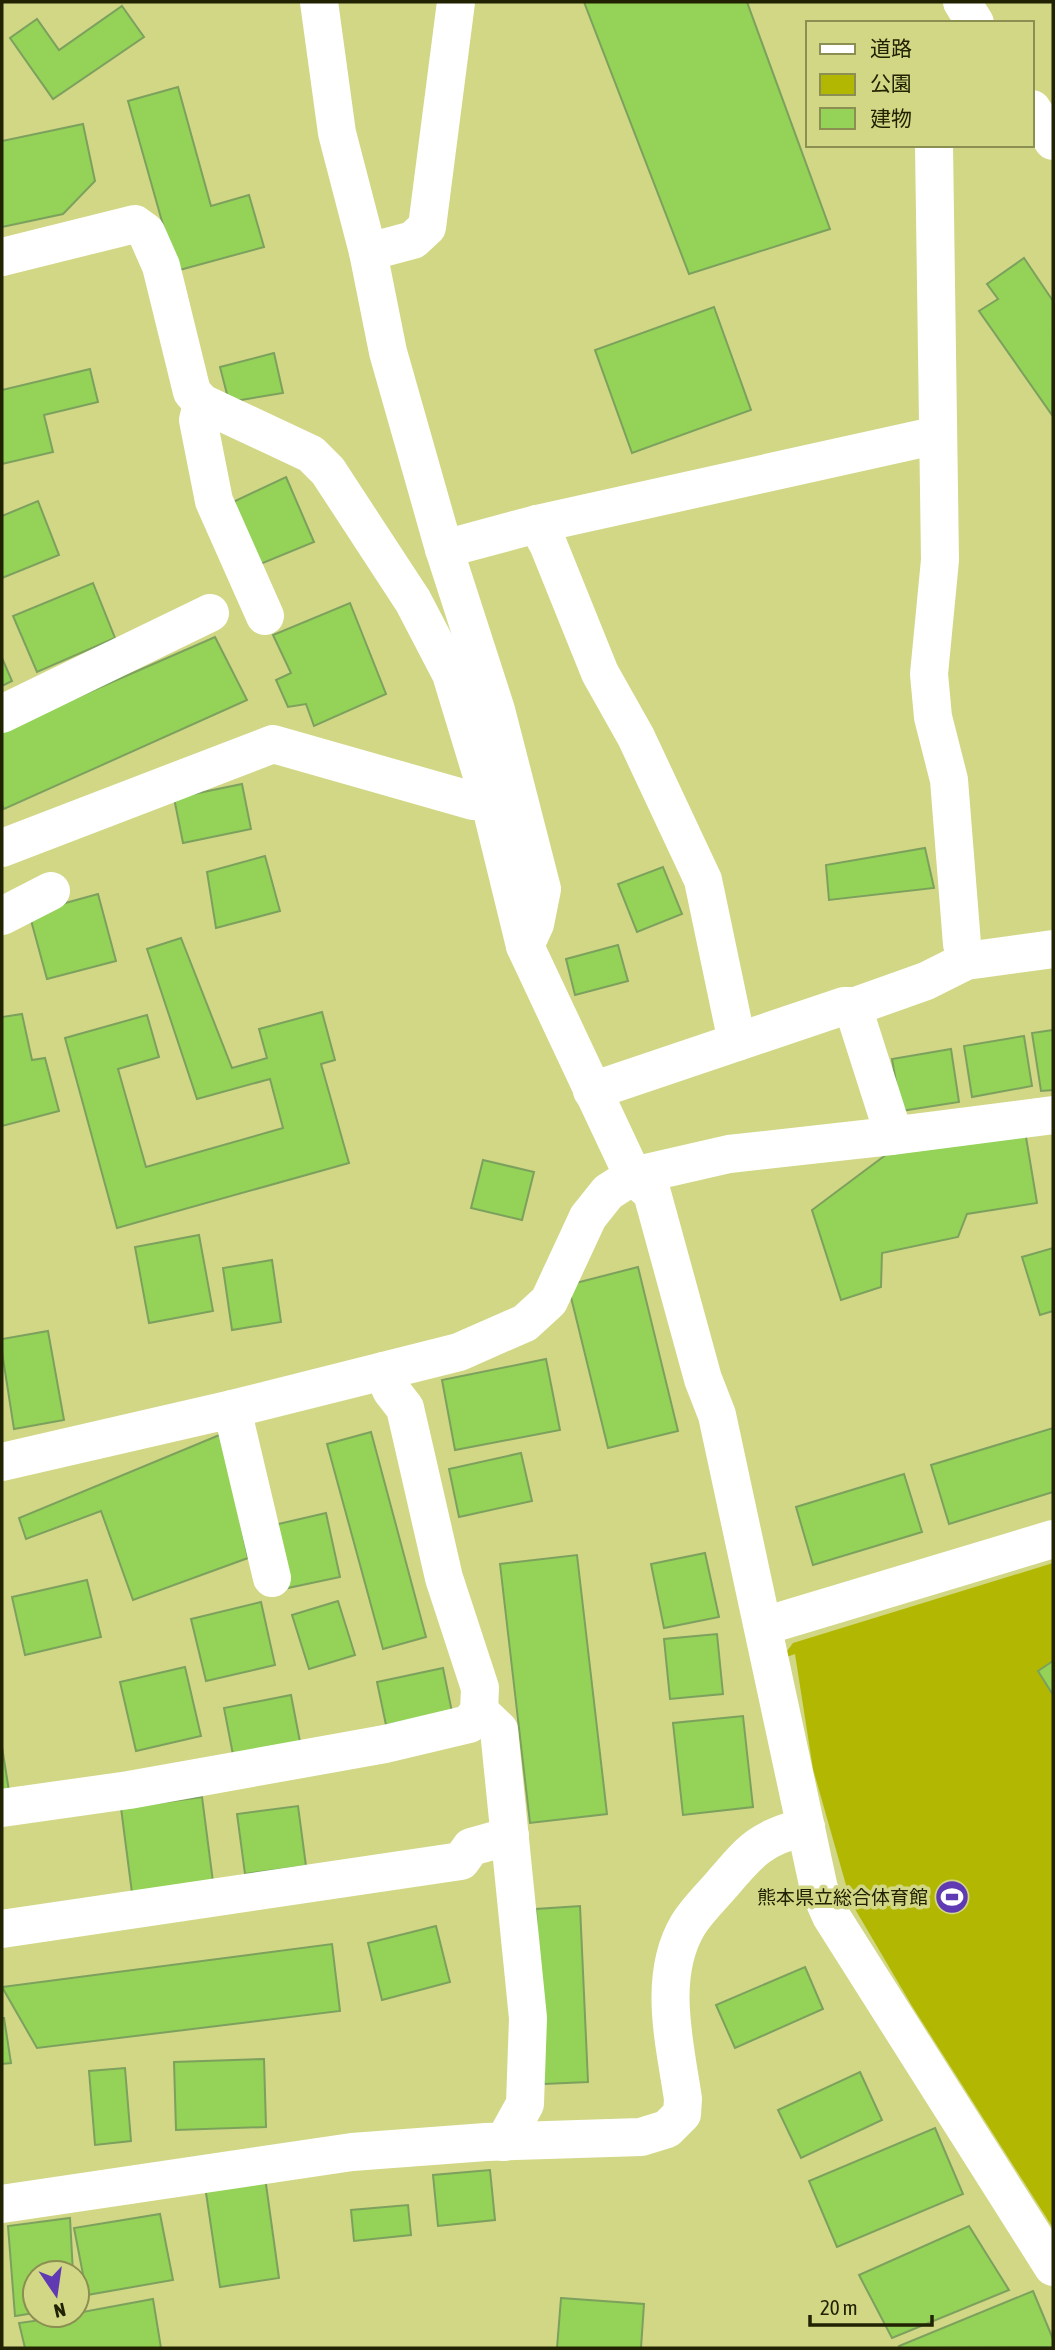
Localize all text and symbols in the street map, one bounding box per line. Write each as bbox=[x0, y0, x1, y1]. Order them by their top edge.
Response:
legend bbox=[806, 21, 1034, 147]
text: 道路 bbox=[870, 36, 912, 60]
text: 公園 bbox=[870, 71, 912, 95]
text: 建物 bbox=[870, 106, 912, 130]
sports icon: 熊本県立総合体育館 bbox=[933, 1878, 971, 1916]
place label: 熊本県立総合体育館 bbox=[757, 1886, 928, 1908]
north arrow bbox=[21, 2259, 91, 2329]
scale bar bbox=[810, 2284, 932, 2328]
text: 20 m bbox=[820, 2295, 858, 2319]
text: N bbox=[52, 2299, 68, 2323]

